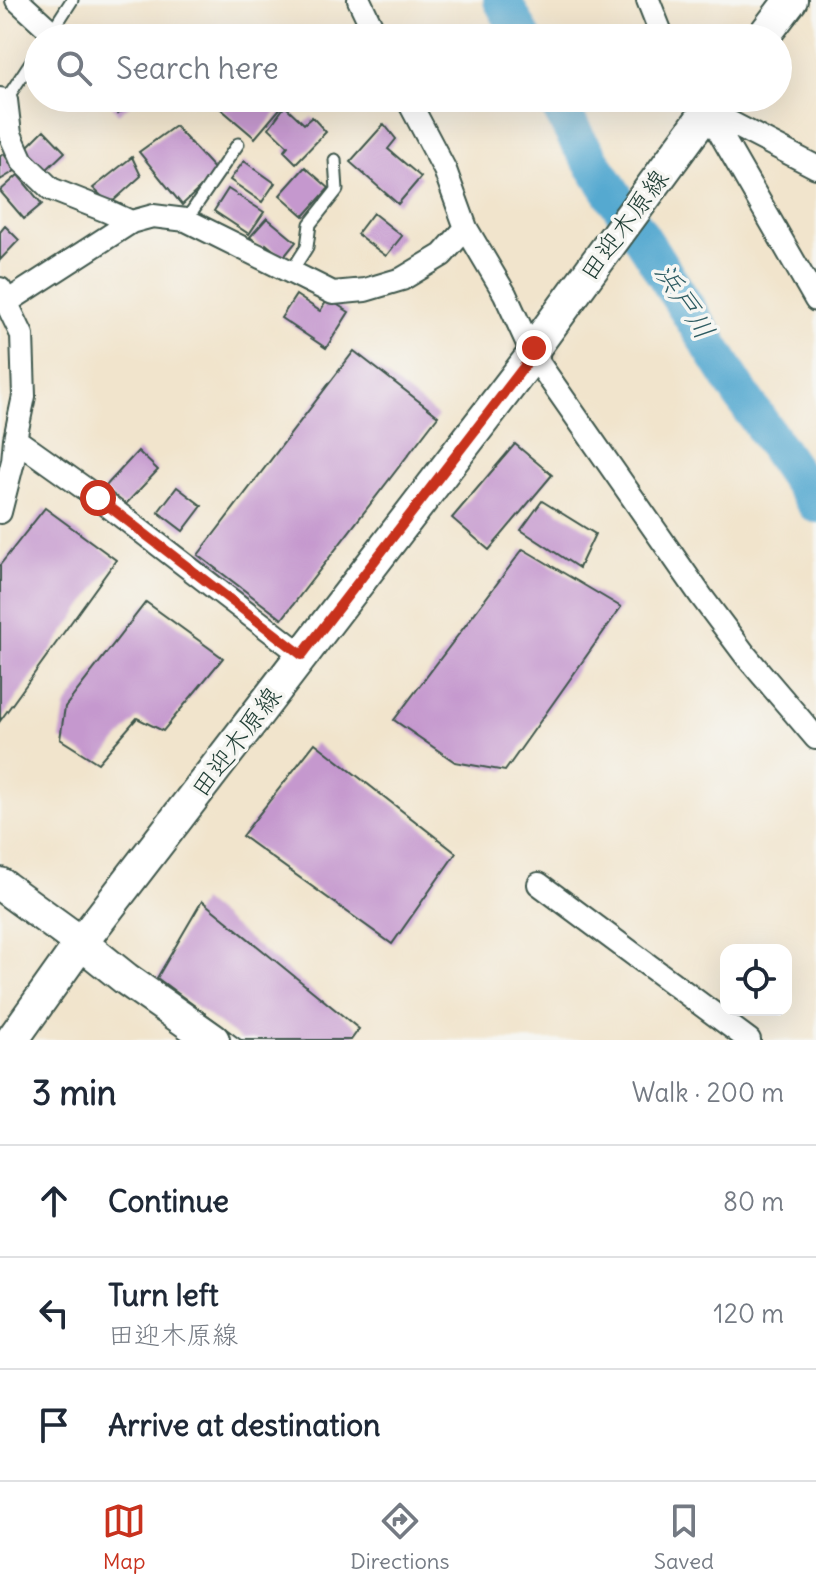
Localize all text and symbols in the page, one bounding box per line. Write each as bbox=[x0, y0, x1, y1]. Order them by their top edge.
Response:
search box bbox=[24, 24, 792, 112]
icon: search bbox=[52, 46, 96, 90]
text: Search here bbox=[116, 49, 279, 87]
street label: 田迎木原線 bbox=[572, 162, 675, 287]
water label: 浜戸川 bbox=[647, 256, 723, 346]
route end bbox=[516, 330, 552, 366]
route start bbox=[80, 480, 116, 516]
street label: 田迎木原線 bbox=[183, 680, 288, 804]
map controls bbox=[720, 944, 792, 1016]
button: locate bbox=[720, 944, 792, 1016]
text: 3 min bbox=[32, 1071, 117, 1114]
text: Walk · 200 m bbox=[632, 1076, 784, 1109]
icon: ahead bbox=[32, 1179, 76, 1223]
text: Continue bbox=[108, 1182, 229, 1220]
text: 80 m bbox=[723, 1185, 784, 1218]
text: Turn left bbox=[108, 1276, 219, 1314]
icon: left bbox=[32, 1291, 76, 1335]
text: 120 m bbox=[713, 1297, 784, 1330]
text: 田迎木原線 bbox=[108, 1318, 238, 1351]
icon: arrive bbox=[32, 1403, 76, 1447]
text: Arrive at destination bbox=[108, 1406, 380, 1444]
tab: Map bbox=[102, 1499, 146, 1575]
tab: Directions bbox=[350, 1499, 450, 1575]
tab: Saved bbox=[654, 1499, 714, 1575]

